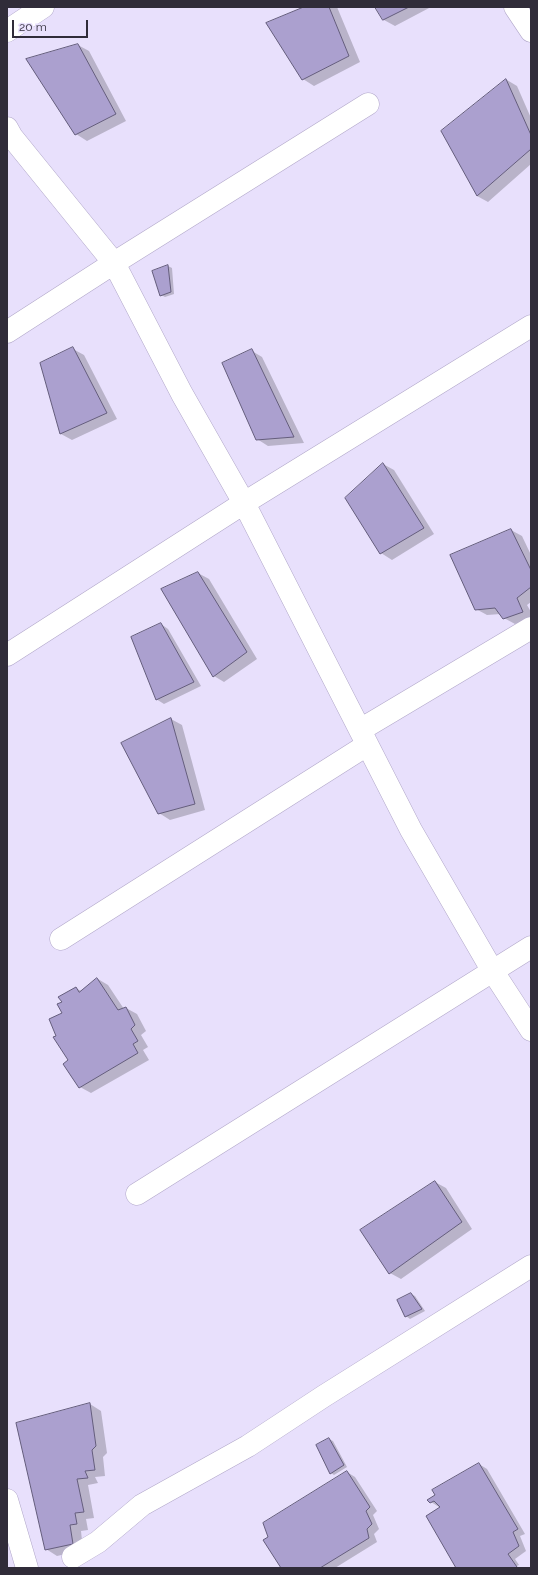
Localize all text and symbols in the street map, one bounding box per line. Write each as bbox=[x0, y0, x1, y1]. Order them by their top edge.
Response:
scale bar bbox=[14, 12, 90, 38]
text: 20 m bbox=[19, 20, 47, 34]

